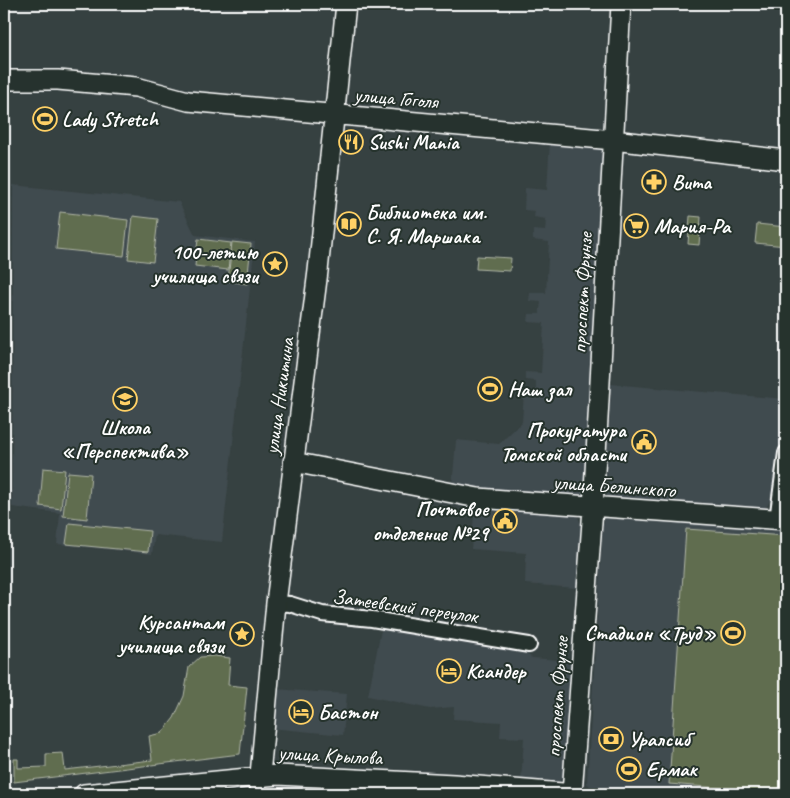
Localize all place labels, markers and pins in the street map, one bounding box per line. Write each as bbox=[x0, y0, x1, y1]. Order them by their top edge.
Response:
sports icon: Lady Stretch bbox=[32, 106, 58, 132]
place label: Lady Stretch bbox=[62, 106, 159, 133]
restaurant icon: Sushi Mania bbox=[338, 129, 364, 155]
place label: Sushi Mania bbox=[368, 129, 460, 155]
pharmacy icon: Вита bbox=[641, 169, 667, 195]
place label: Вита bbox=[672, 169, 713, 195]
place label: Библиотека им. С. Я. Маршака bbox=[366, 199, 487, 249]
library icon: Библиотека им. С. Я. Маршака bbox=[336, 211, 362, 237]
supermarket icon: Мария-Ра bbox=[623, 213, 649, 239]
place label: Мария-Ра bbox=[654, 213, 732, 239]
place label: 100-летию училища связи bbox=[151, 239, 260, 289]
place icon: 100-летию училища связи bbox=[262, 251, 288, 277]
sports icon: Наш зал bbox=[477, 376, 503, 402]
place label: Наш зал bbox=[508, 376, 573, 403]
school or university icon: Школа «Перспектива» bbox=[112, 386, 138, 412]
place label: Школа «Перспектива» bbox=[61, 414, 189, 464]
place label: Прокуратура Томской области bbox=[501, 417, 628, 467]
public building icon: Прокуратура Томской области bbox=[631, 429, 657, 455]
place label: Почтовое отделение №29 bbox=[373, 496, 491, 546]
public building icon: Почтовое отделение №29 bbox=[492, 508, 518, 534]
place label: Курсантам училища связи bbox=[117, 609, 226, 659]
place label: Стадион «Труд» bbox=[585, 620, 716, 646]
sports icon: Стадион «Труд» bbox=[720, 620, 746, 646]
place icon: Курсантам училища связи bbox=[229, 621, 255, 647]
hotel icon: Ксандер bbox=[436, 658, 462, 684]
place label: Ксандер bbox=[466, 658, 527, 684]
hotel icon: Бастон bbox=[288, 699, 314, 725]
place label: Бастон bbox=[318, 699, 379, 725]
bank icon: Уралсиб bbox=[598, 726, 624, 752]
place label: Уралсиб bbox=[628, 726, 696, 752]
sports icon: Ермак bbox=[616, 756, 642, 782]
place label: Ермак bbox=[646, 756, 698, 782]

